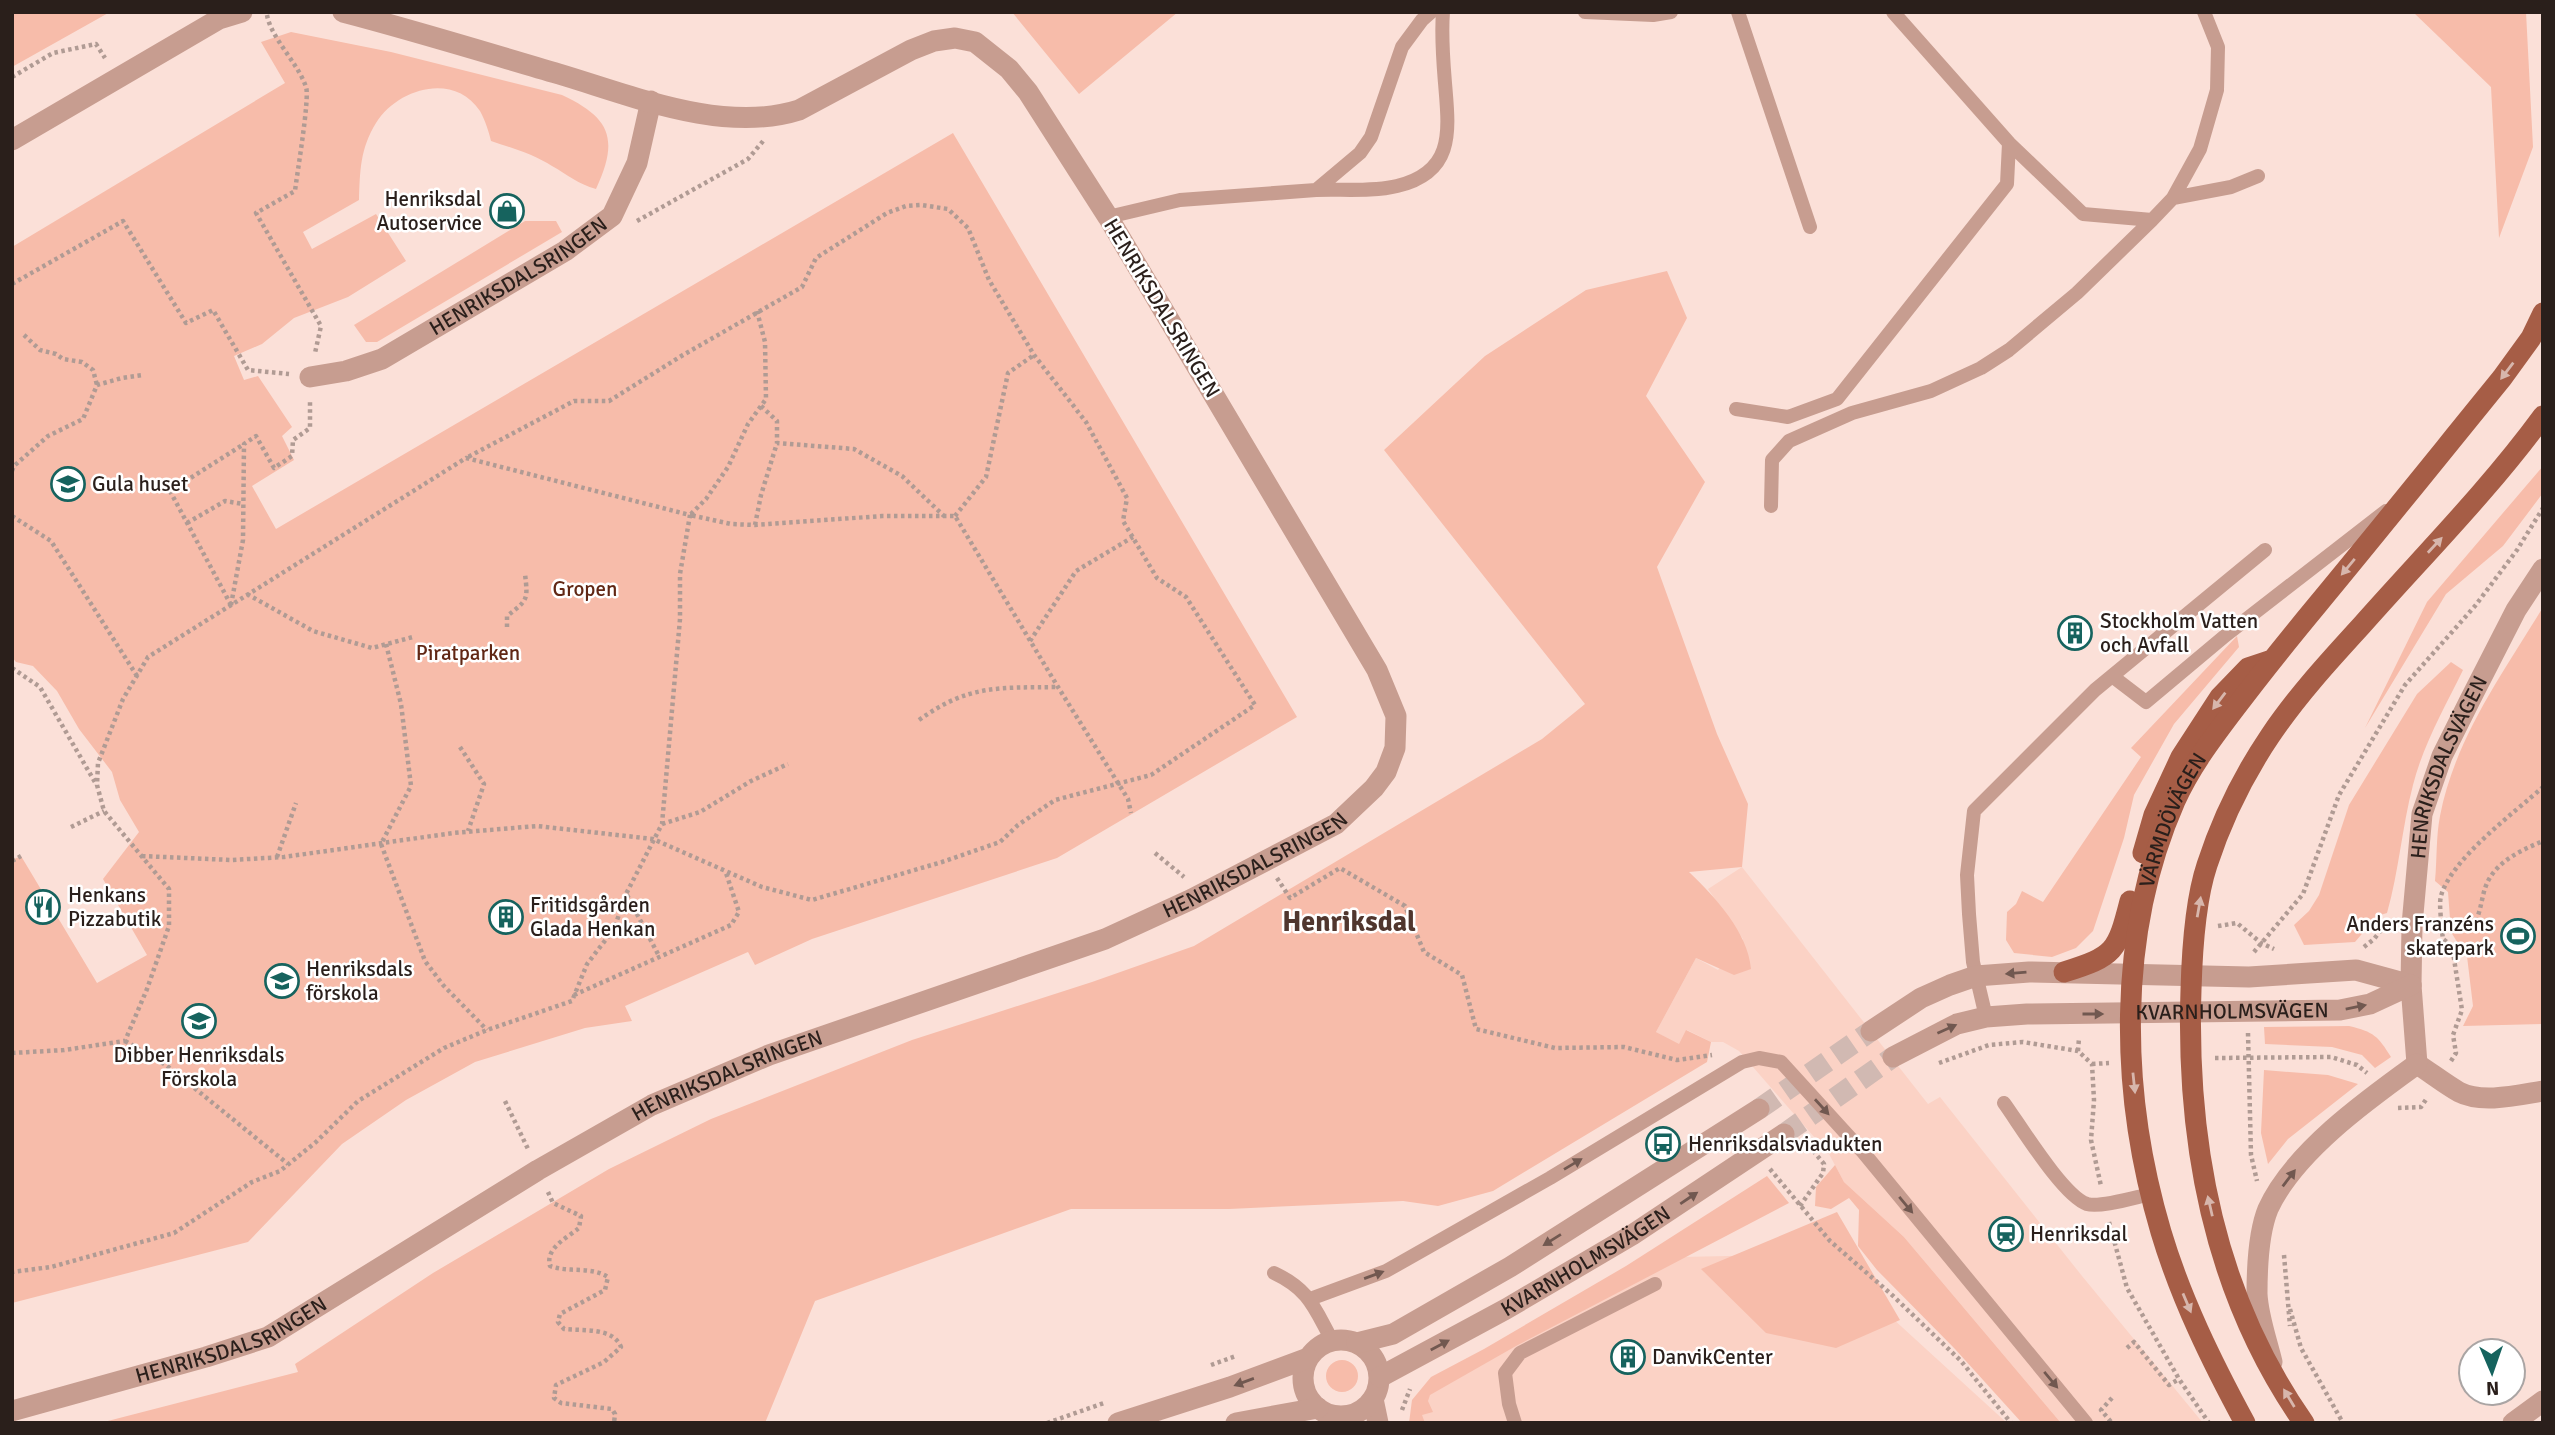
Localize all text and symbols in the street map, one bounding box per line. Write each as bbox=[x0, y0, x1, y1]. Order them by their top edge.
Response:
place label: Henriksdal Autoservice bbox=[377, 186, 482, 236]
shop icon: Henriksdal Autoservice bbox=[488, 192, 526, 230]
street label: HENRIKSDALSRINGEN bbox=[425, 211, 612, 341]
street label: HENRIKSDALSRINGEN bbox=[1098, 214, 1226, 402]
one-way arrow bbox=[2500, 362, 2514, 380]
school or university icon: Gula huset bbox=[49, 465, 87, 503]
place label: Gula huset bbox=[92, 471, 188, 497]
one-way arrow bbox=[2427, 537, 2443, 554]
one-way arrow bbox=[2341, 557, 2356, 575]
park label: Gropen bbox=[553, 576, 617, 602]
place label: Stockholm Vatten och Avfall bbox=[2100, 608, 2258, 658]
building icon: Stockholm Vatten och Avfall bbox=[2056, 614, 2094, 652]
park label: Piratparken bbox=[416, 640, 520, 666]
street label: HENRIKSDALSVÄGEN bbox=[2405, 671, 2493, 860]
one-way arrow bbox=[2212, 692, 2226, 710]
street label: VÄRMDÖVÄGEN bbox=[2134, 748, 2212, 890]
street label: HENRIKSDALSRINGEN bbox=[1158, 807, 1353, 924]
place label: Henkans Pizzabutik bbox=[68, 882, 162, 932]
restaurant icon: Henkans Pizzabutik bbox=[24, 888, 62, 926]
place label: Fritidsgården Glada Henkan bbox=[530, 892, 655, 942]
one-way arrow bbox=[2194, 896, 2205, 918]
building icon: Fritidsgården Glada Henkan bbox=[487, 898, 525, 936]
district label: Henriksdal bbox=[1282, 905, 1416, 939]
place label: Anders Franzéns skatepark bbox=[2346, 911, 2494, 961]
sports icon: Anders Franzéns skatepark bbox=[2499, 917, 2537, 955]
place label: Henriksdals förskola bbox=[306, 956, 413, 1006]
school or university icon: Henriksdals förskola bbox=[263, 962, 301, 1000]
one-way arrow bbox=[2005, 968, 2027, 979]
street label: KVARNHOLMSVÄGEN bbox=[2135, 997, 2329, 1026]
school or university icon: Dibber Henriksdals Förskola bbox=[180, 1002, 218, 1040]
one-way arrow bbox=[2345, 1002, 2367, 1013]
one-way arrow bbox=[2082, 1008, 2104, 1020]
one-way arrow bbox=[1937, 1023, 1957, 1035]
street label: HENRIKSDALSRINGEN bbox=[627, 1024, 826, 1127]
place label: Dibber Henriksdals Förskola bbox=[113, 1042, 285, 1092]
one-way arrow bbox=[2129, 1072, 2140, 1094]
one-way arrow bbox=[1813, 1098, 1829, 1115]
bus stop icon: Henriksdalsviadukten bbox=[1644, 1125, 1682, 1163]
place label: Henriksdalsviadukten bbox=[1688, 1131, 1883, 1157]
one-way arrow bbox=[1563, 1158, 1582, 1171]
one-way arrow bbox=[2282, 1169, 2296, 1187]
one-way arrow bbox=[1679, 1191, 1699, 1204]
one-way arrow bbox=[2204, 1195, 2215, 1217]
one-way arrow bbox=[1898, 1196, 1913, 1213]
street label: KVARNHOLMSVÄGEN bbox=[1496, 1200, 1675, 1322]
station icon: Henriksdal bbox=[1987, 1215, 2025, 1253]
place label: Henriksdal bbox=[2030, 1221, 2128, 1247]
one-way arrow bbox=[1542, 1234, 1562, 1247]
one-way arrow bbox=[1364, 1269, 1385, 1280]
street label: HENRIKSDALSRINGEN bbox=[132, 1291, 332, 1389]
one-way arrow bbox=[2181, 1293, 2192, 1314]
north arrow bbox=[2457, 1337, 2527, 1407]
building icon: DanvikCenter bbox=[1609, 1338, 1647, 1376]
one-way arrow bbox=[1430, 1339, 1450, 1351]
place label: DanvikCenter bbox=[1652, 1344, 1773, 1370]
one-way arrow bbox=[2043, 1372, 2058, 1389]
text: N bbox=[2486, 1376, 2500, 1400]
one-way arrow bbox=[1234, 1377, 1255, 1388]
one-way arrow bbox=[2283, 1388, 2295, 1408]

